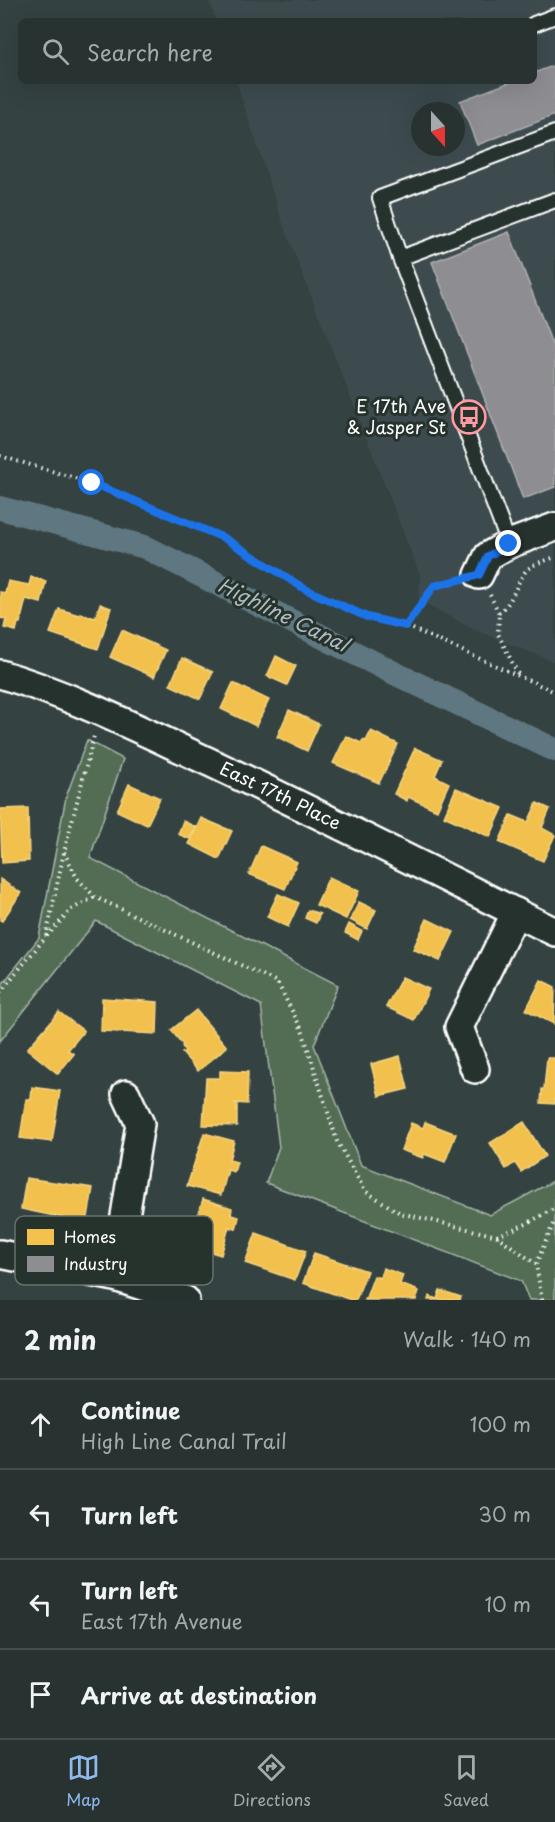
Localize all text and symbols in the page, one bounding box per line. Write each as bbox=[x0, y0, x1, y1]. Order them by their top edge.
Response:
search box bbox=[18, 18, 537, 84]
icon: search bbox=[39, 35, 72, 68]
text: Search here bbox=[87, 35, 213, 68]
north arrow bbox=[411, 102, 465, 156]
place label: E 17th Ave & Jasper St bbox=[347, 392, 446, 440]
bus stop icon: E 17th Ave & Jasper St bbox=[451, 399, 487, 435]
route start bbox=[78, 469, 104, 495]
route end bbox=[495, 530, 521, 556]
water label: Highline Canal bbox=[213, 570, 357, 660]
street label: East 17th Place bbox=[216, 754, 346, 836]
legend bbox=[15, 1216, 213, 1285]
text: Homes bbox=[64, 1224, 116, 1248]
text: Industry bbox=[64, 1251, 127, 1275]
text: 2 min bbox=[24, 1320, 97, 1359]
text: Walk · 140 m bbox=[403, 1324, 531, 1354]
text: Continue bbox=[81, 1393, 180, 1426]
icon: ahead bbox=[24, 1408, 57, 1441]
text: 100 m bbox=[470, 1409, 531, 1439]
text: High Line Canal Trail bbox=[81, 1426, 287, 1456]
icon: left bbox=[24, 1498, 57, 1531]
text: Turn left bbox=[81, 1498, 178, 1531]
text: 30 m bbox=[478, 1499, 531, 1529]
text: Turn left bbox=[81, 1573, 178, 1606]
icon: left bbox=[24, 1588, 57, 1621]
text: 10 m bbox=[484, 1589, 531, 1619]
text: East 17th Avenue bbox=[81, 1606, 243, 1636]
icon: arrive bbox=[24, 1678, 57, 1711]
text: Arrive at destination bbox=[81, 1678, 317, 1711]
tab: Map bbox=[66, 1751, 100, 1811]
tab: Directions bbox=[233, 1751, 311, 1811]
tab: Saved bbox=[443, 1751, 489, 1811]

